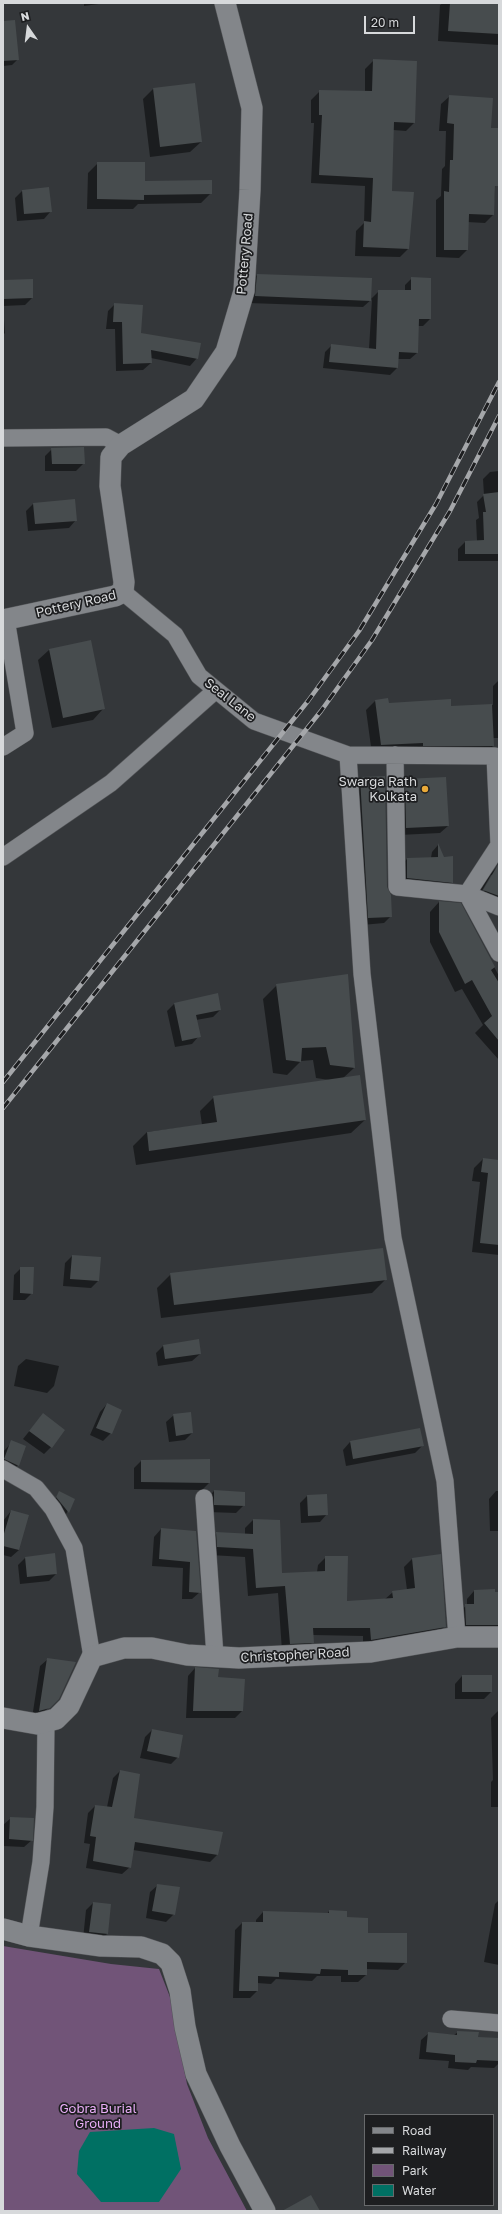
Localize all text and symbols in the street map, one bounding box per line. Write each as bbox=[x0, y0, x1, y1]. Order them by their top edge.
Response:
north arrow bbox=[8, 8, 48, 48]
scale bar bbox=[366, 8, 417, 34]
text: N bbox=[19, 9, 31, 23]
text: 20 m bbox=[371, 15, 399, 30]
street label: Pottery Road bbox=[234, 213, 256, 295]
street label: Pottery Road bbox=[34, 587, 118, 621]
street label: Seal Lane bbox=[201, 675, 259, 725]
place label: Swarga Rath Kolkata bbox=[339, 774, 417, 805]
marker: Swarga Rath Kolkata bbox=[420, 784, 430, 794]
street label: Christopher Road bbox=[240, 1644, 350, 1666]
park label: Gobra Burial Ground bbox=[59, 2101, 137, 2132]
legend bbox=[364, 2114, 494, 2206]
text: Road bbox=[402, 2123, 431, 2138]
text: Railway bbox=[402, 2143, 447, 2158]
text: Park bbox=[402, 2163, 428, 2178]
text: Water bbox=[402, 2183, 436, 2198]

